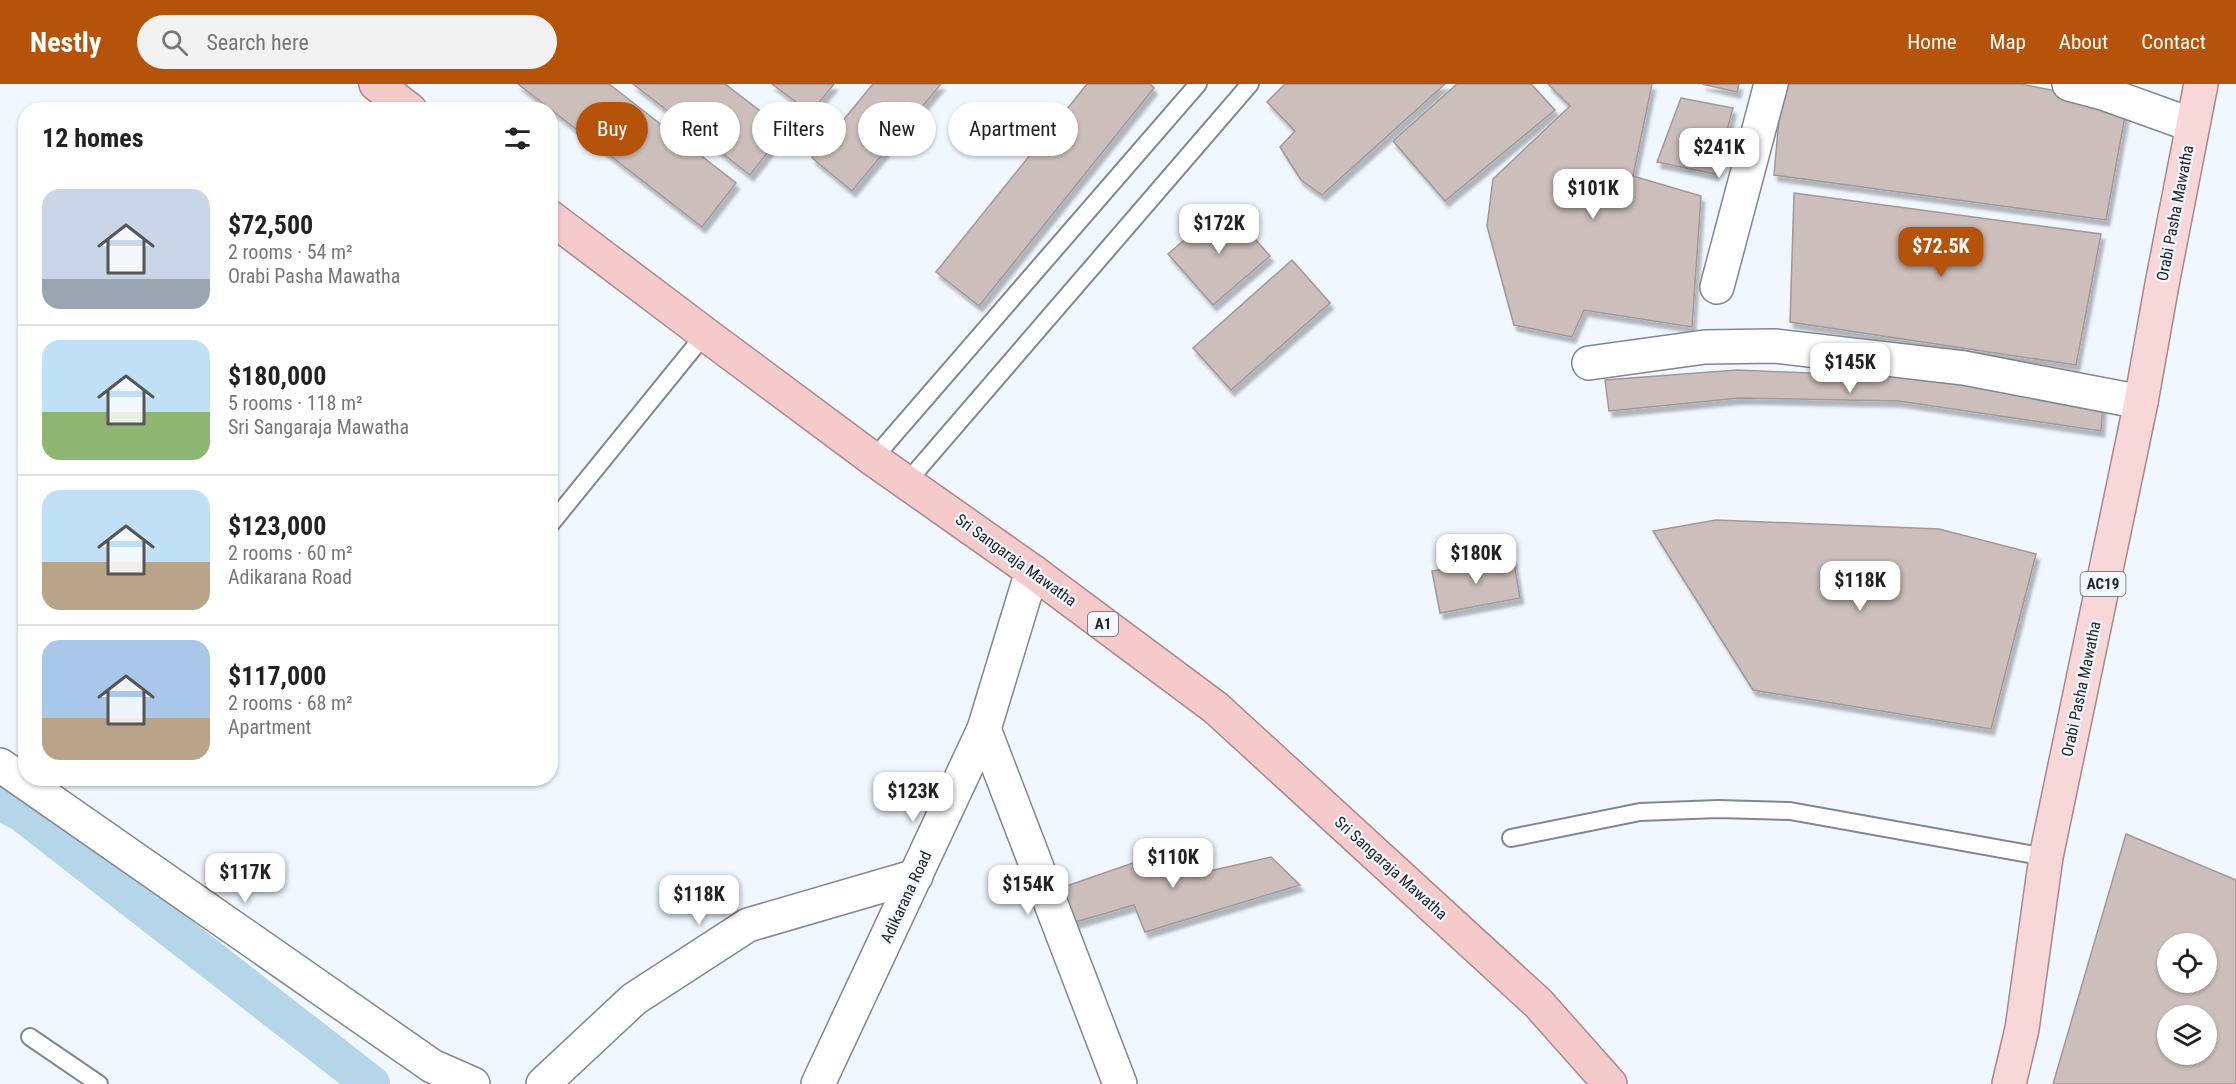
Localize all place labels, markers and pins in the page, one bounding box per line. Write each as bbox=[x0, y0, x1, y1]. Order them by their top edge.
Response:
pin: $241K bbox=[1677, 128, 1761, 179]
pin: $101K bbox=[1551, 169, 1635, 220]
pin: $172K bbox=[1177, 204, 1261, 255]
pin: $72.5K bbox=[1892, 227, 1990, 278]
pin: $145K bbox=[1808, 343, 1892, 394]
pin: $180K bbox=[1434, 534, 1518, 585]
pin: $118K bbox=[1818, 561, 1902, 612]
pin: $123K bbox=[871, 772, 955, 823]
pin: $110K bbox=[1131, 838, 1215, 889]
pin: $117K bbox=[203, 853, 287, 904]
pin: $154K bbox=[986, 865, 1070, 916]
pin: $118K bbox=[657, 875, 741, 926]

